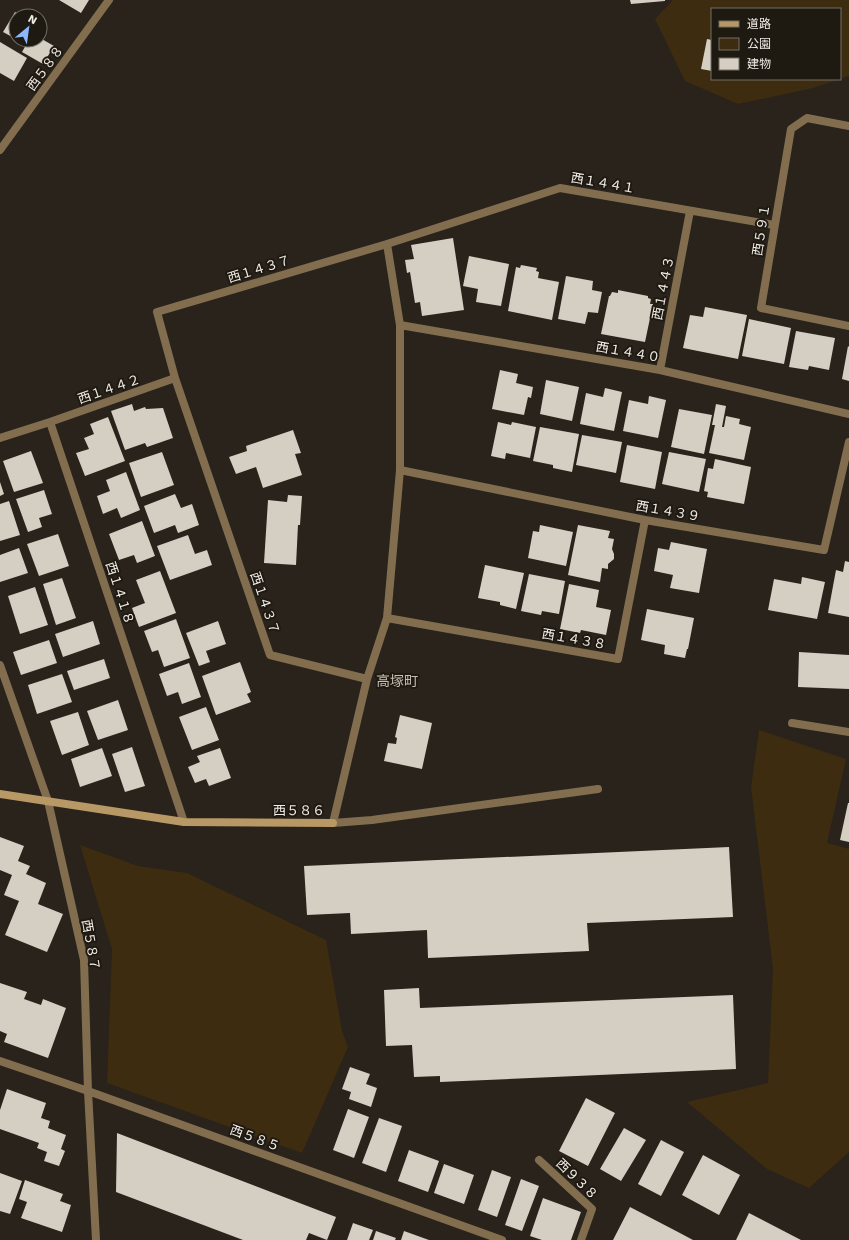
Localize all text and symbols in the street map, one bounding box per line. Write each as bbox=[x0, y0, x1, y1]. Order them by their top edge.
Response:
north arrow bbox=[8, 8, 48, 48]
legend bbox=[711, 8, 841, 80]
text: N bbox=[26, 12, 39, 27]
text: 道路 bbox=[747, 17, 771, 31]
text: 公園 bbox=[747, 37, 771, 51]
street label: 西５８８ bbox=[24, 43, 66, 93]
text: 建物 bbox=[747, 57, 771, 71]
street label: 西１４４１ bbox=[570, 170, 636, 196]
street label: 西５９１ bbox=[750, 203, 772, 257]
street label: 西１４３７ bbox=[226, 252, 292, 286]
street label: 西１４４３ bbox=[649, 255, 677, 321]
street label: 西１４４０ bbox=[595, 339, 661, 365]
street label: 西１４４２ bbox=[76, 371, 142, 407]
street label: 西１４３９ bbox=[635, 498, 701, 524]
street label: 西１４１８ bbox=[103, 560, 137, 626]
street label: 西１４３７ bbox=[247, 570, 283, 636]
street label: 西１４３８ bbox=[541, 626, 607, 652]
district label: 高塚町 bbox=[376, 673, 418, 689]
street label: 西５８６ bbox=[273, 803, 325, 818]
street label: 西５８７ bbox=[79, 918, 103, 972]
street label: 西５８５ bbox=[228, 1122, 282, 1154]
street label: 西９３８ bbox=[553, 1156, 601, 1202]

